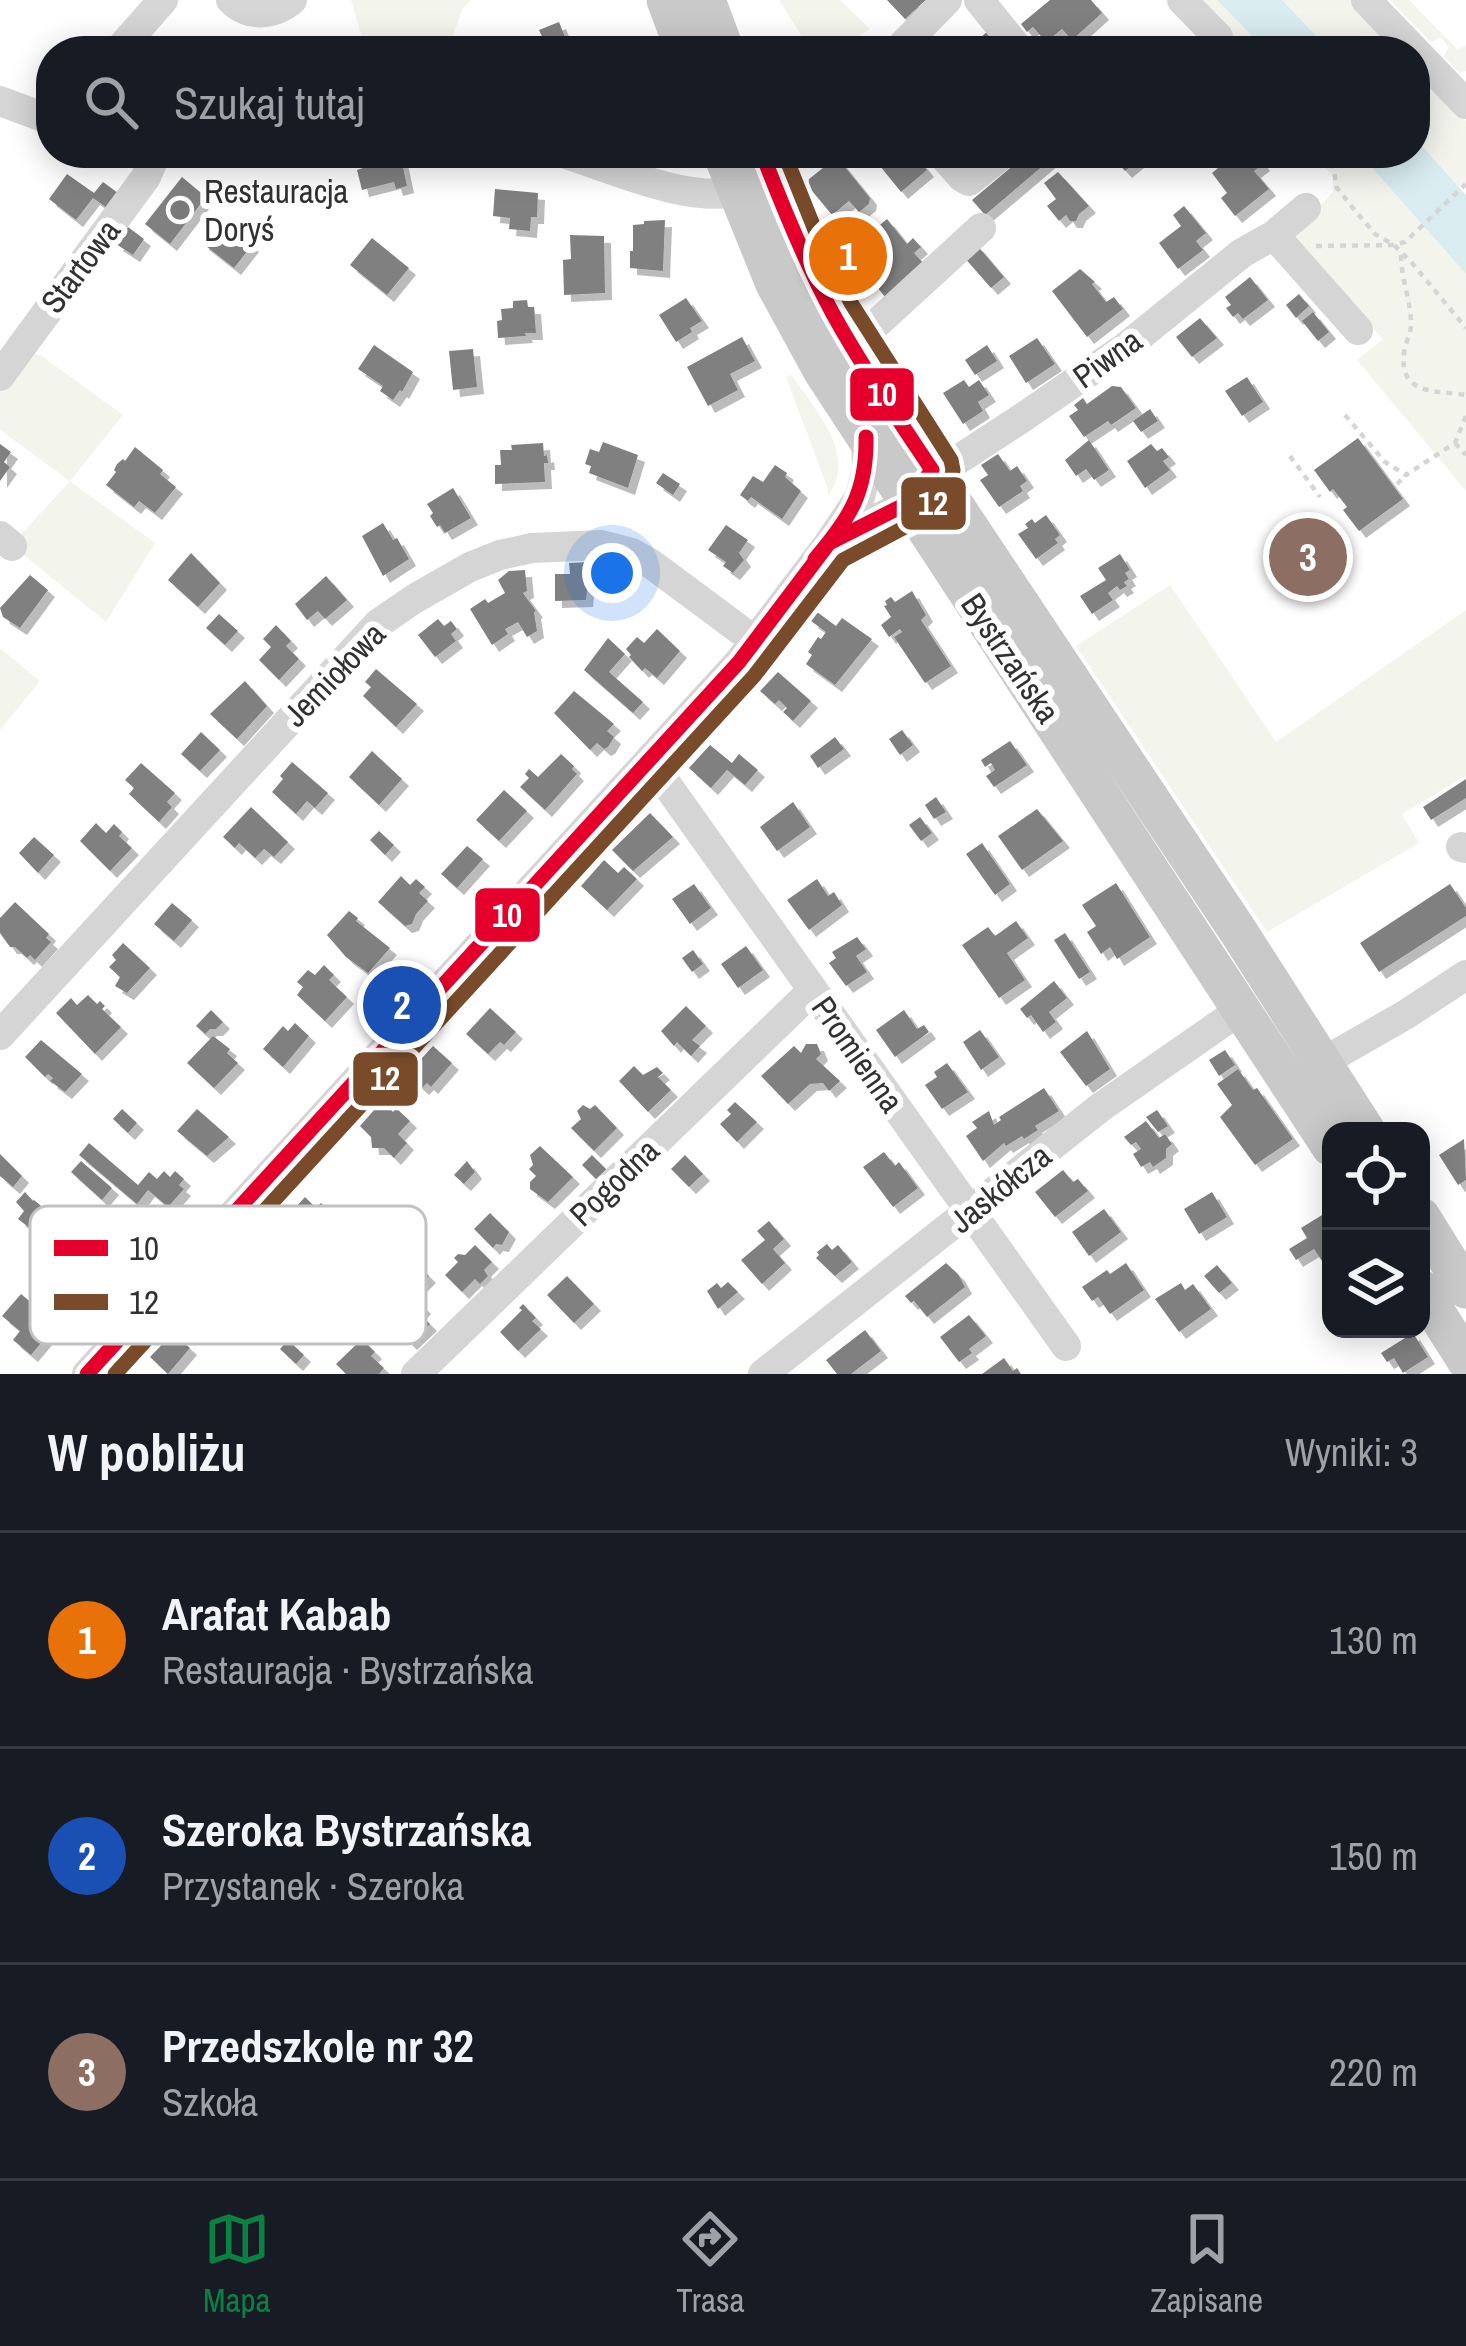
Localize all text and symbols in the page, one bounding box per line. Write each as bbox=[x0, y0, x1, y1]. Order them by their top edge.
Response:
search box bbox=[36, 36, 1430, 168]
icon: search bbox=[78, 69, 144, 135]
text: Szukaj tutaj bbox=[174, 72, 365, 133]
place label: Restauracja Doryś bbox=[204, 169, 348, 251]
marker: Restauracja Doryś bbox=[167, 197, 193, 223]
street label: Startowa bbox=[30, 210, 130, 322]
pin: 1 bbox=[809, 211, 887, 301]
street label: Piwna bbox=[1064, 318, 1150, 398]
line badge: 10 bbox=[848, 366, 916, 423]
text: 10 bbox=[867, 372, 897, 416]
line badge: 12 bbox=[899, 475, 968, 532]
text: 12 bbox=[918, 481, 948, 525]
pin: 3 bbox=[1269, 512, 1347, 602]
your location bbox=[582, 543, 642, 603]
street label: Bystrzańska bbox=[952, 585, 1070, 731]
street label: Jemiołowa bbox=[273, 612, 395, 736]
line badge: 10 bbox=[473, 886, 542, 944]
text: 10 bbox=[492, 893, 522, 937]
pin: 2 bbox=[363, 960, 441, 1050]
street label: Promienna bbox=[802, 987, 914, 1121]
line badge: 12 bbox=[351, 1050, 420, 1108]
text: 12 bbox=[370, 1056, 400, 1100]
map controls bbox=[1322, 1122, 1430, 1338]
button: locate bbox=[1322, 1122, 1430, 1230]
street label: Pogodna bbox=[560, 1129, 668, 1235]
street label: Jaskółcza bbox=[940, 1134, 1060, 1242]
legend bbox=[30, 1206, 426, 1344]
text: 10 bbox=[129, 1226, 159, 1270]
button: layers bbox=[1322, 1230, 1430, 1338]
text: 12 bbox=[129, 1280, 159, 1324]
text: W pobliżu bbox=[48, 1418, 245, 1487]
text: Wyniki: 3 bbox=[1285, 1426, 1418, 1478]
text: Arafat Kabab bbox=[162, 1583, 392, 1644]
text: 1 bbox=[78, 1614, 96, 1666]
text: 130 m bbox=[1329, 1614, 1418, 1666]
text: Restauracja · Bystrzańska bbox=[162, 1644, 533, 1696]
text: Szeroka Bystrzańska bbox=[162, 1799, 531, 1860]
text: 2 bbox=[78, 1830, 96, 1882]
text: 150 m bbox=[1329, 1830, 1418, 1882]
text: Przystanek · Szeroka bbox=[162, 1860, 464, 1912]
text: Przedszkole nr 32 bbox=[162, 2015, 474, 2076]
text: 3 bbox=[78, 2046, 96, 2098]
text: 220 m bbox=[1329, 2046, 1418, 2098]
text: Szkoła bbox=[162, 2076, 258, 2128]
tab: Mapa bbox=[203, 2206, 271, 2322]
tab: Trasa bbox=[676, 2206, 745, 2322]
tab: Zapisane bbox=[1150, 2206, 1263, 2322]

